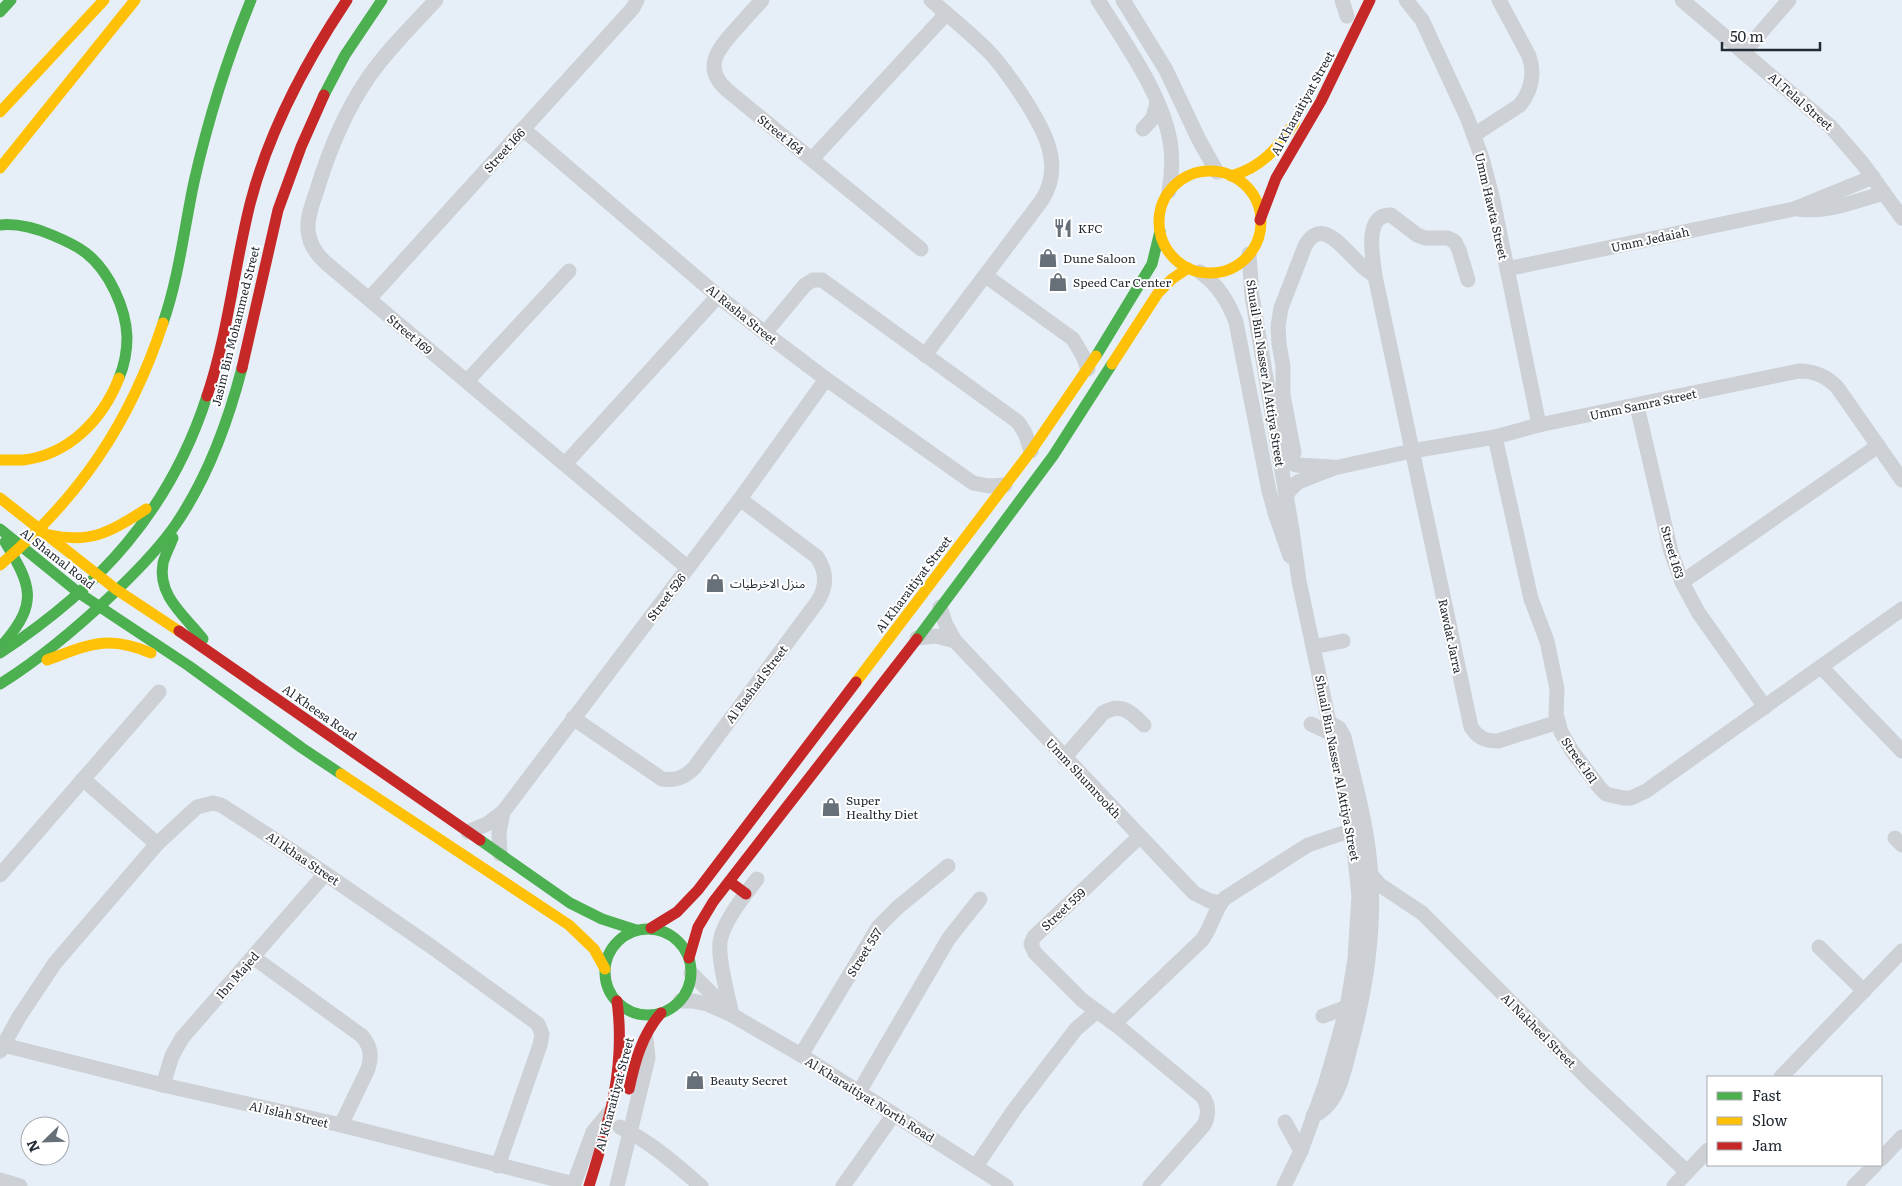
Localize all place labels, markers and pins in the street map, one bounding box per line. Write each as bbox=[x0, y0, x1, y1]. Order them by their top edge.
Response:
restaurant icon: KFC bbox=[1052, 217, 1074, 239]
place label: KFC bbox=[1078, 219, 1103, 237]
shop icon: Dune Saloon bbox=[1037, 247, 1059, 269]
place label: Dune Saloon bbox=[1063, 249, 1136, 267]
shop icon: Speed Car Center bbox=[1047, 271, 1069, 293]
place label: Speed Car Center bbox=[1073, 273, 1171, 291]
shop icon: منزل الاخرطيات bbox=[704, 572, 726, 594]
place label: منزل الاخرطيات bbox=[730, 574, 805, 592]
place label: Super Healthy Diet bbox=[846, 791, 918, 823]
shop icon: Super Healthy Diet bbox=[820, 796, 842, 818]
shop icon: Beauty Secret bbox=[684, 1069, 706, 1091]
place label: Beauty Secret bbox=[710, 1071, 788, 1089]

